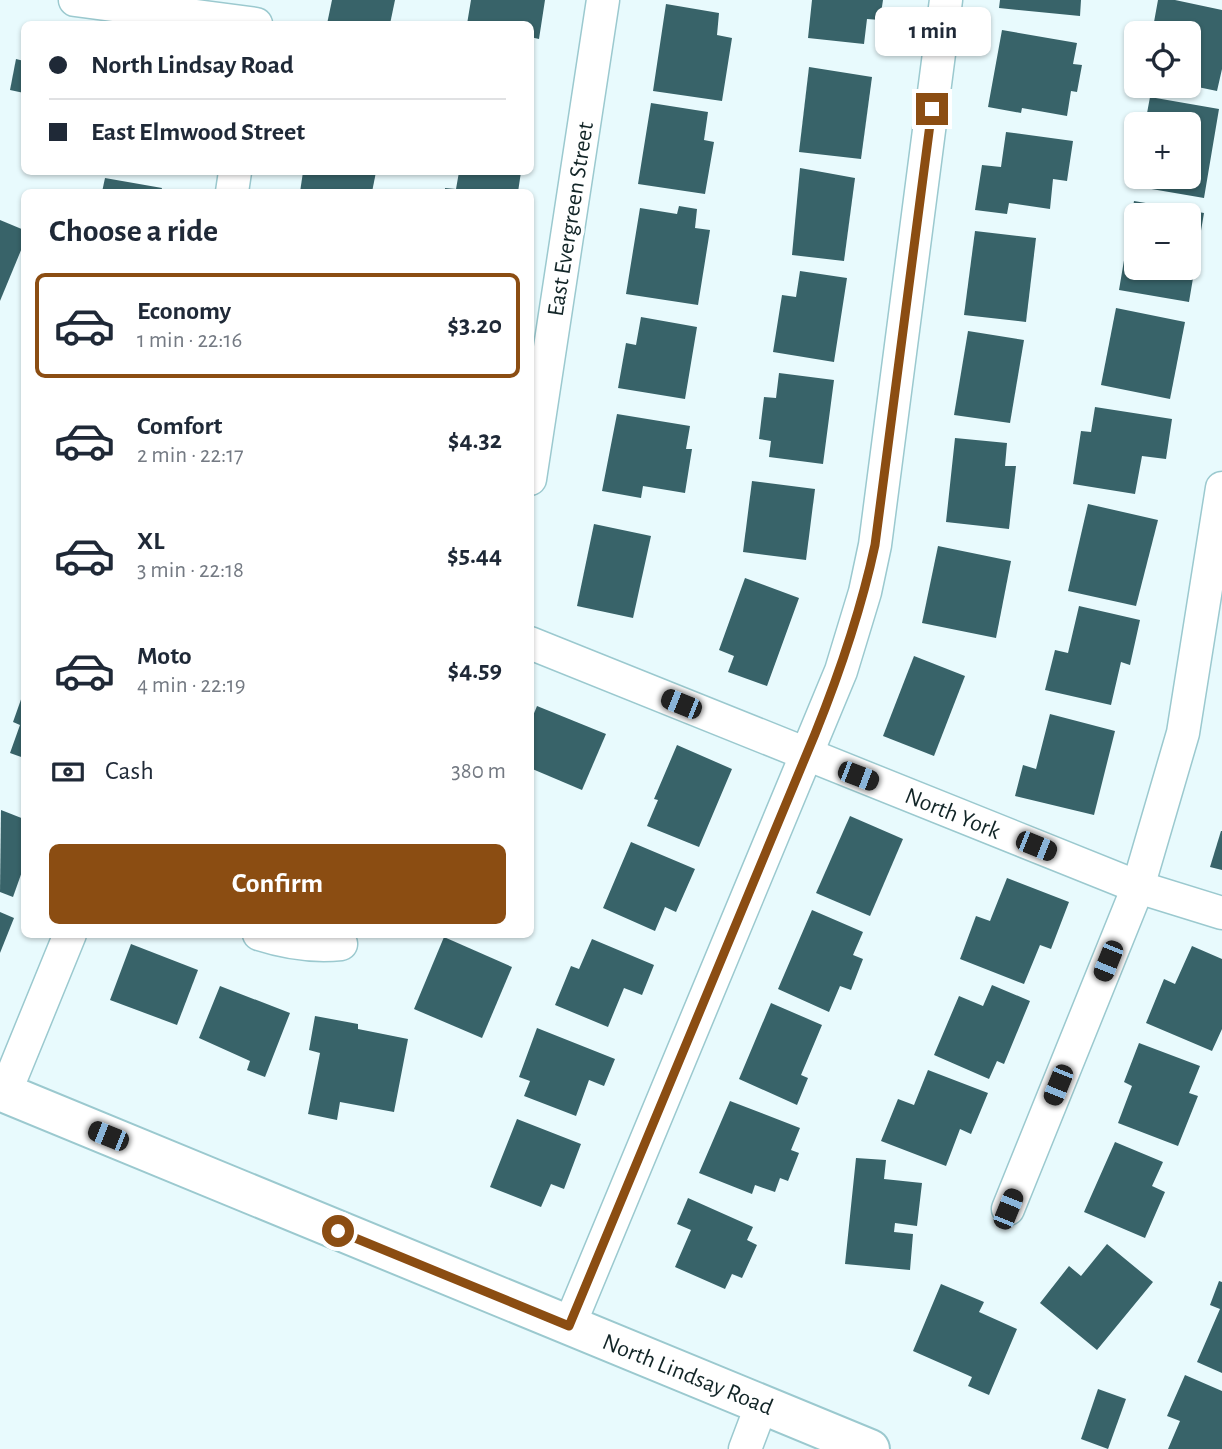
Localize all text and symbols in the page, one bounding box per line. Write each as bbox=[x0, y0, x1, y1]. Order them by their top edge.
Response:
callout: 1 min bbox=[874, 7, 990, 56]
text: 1 min bbox=[909, 20, 957, 43]
map controls bbox=[1124, 21, 1201, 280]
button: locate bbox=[1124, 21, 1201, 98]
text: North Lindsay Road bbox=[91, 52, 294, 78]
route end bbox=[916, 93, 948, 125]
button: + bbox=[1124, 112, 1201, 189]
text: East Elmwood Street bbox=[91, 119, 305, 145]
street label: East Evergreen Street bbox=[544, 120, 598, 318]
button: − bbox=[1124, 203, 1201, 280]
text: Choose a ride bbox=[49, 215, 218, 247]
icon: car bbox=[53, 294, 116, 357]
text: Economy bbox=[137, 298, 231, 324]
text: $3.20 bbox=[447, 312, 502, 338]
text: 1 min · 22:16 bbox=[137, 329, 242, 352]
icon: car bbox=[53, 409, 116, 472]
text: Comfort bbox=[137, 413, 222, 439]
text: $4.32 bbox=[448, 427, 502, 453]
text: 2 min · 22:17 bbox=[137, 444, 244, 467]
icon: car bbox=[53, 524, 116, 587]
text: XL bbox=[137, 528, 164, 554]
text: $5.44 bbox=[447, 542, 502, 568]
text: 3 min · 22:18 bbox=[137, 559, 244, 582]
icon: car bbox=[53, 639, 116, 702]
text: Moto bbox=[137, 643, 192, 669]
text: $4.59 bbox=[447, 657, 502, 683]
text: 4 min · 22:19 bbox=[137, 674, 245, 697]
car bbox=[658, 686, 705, 722]
icon: cash bbox=[49, 753, 87, 791]
text: Cash bbox=[105, 758, 154, 784]
car bbox=[835, 759, 882, 793]
text: 380 m bbox=[451, 760, 506, 783]
street label: North York bbox=[901, 784, 1004, 844]
car bbox=[1013, 828, 1060, 864]
button: Confirm bbox=[49, 844, 506, 924]
car bbox=[1091, 938, 1126, 984]
car bbox=[1041, 1062, 1076, 1108]
car bbox=[85, 1118, 132, 1154]
car bbox=[991, 1186, 1026, 1232]
route start bbox=[322, 1215, 354, 1247]
street label: North Lindsay Road bbox=[599, 1330, 776, 1420]

